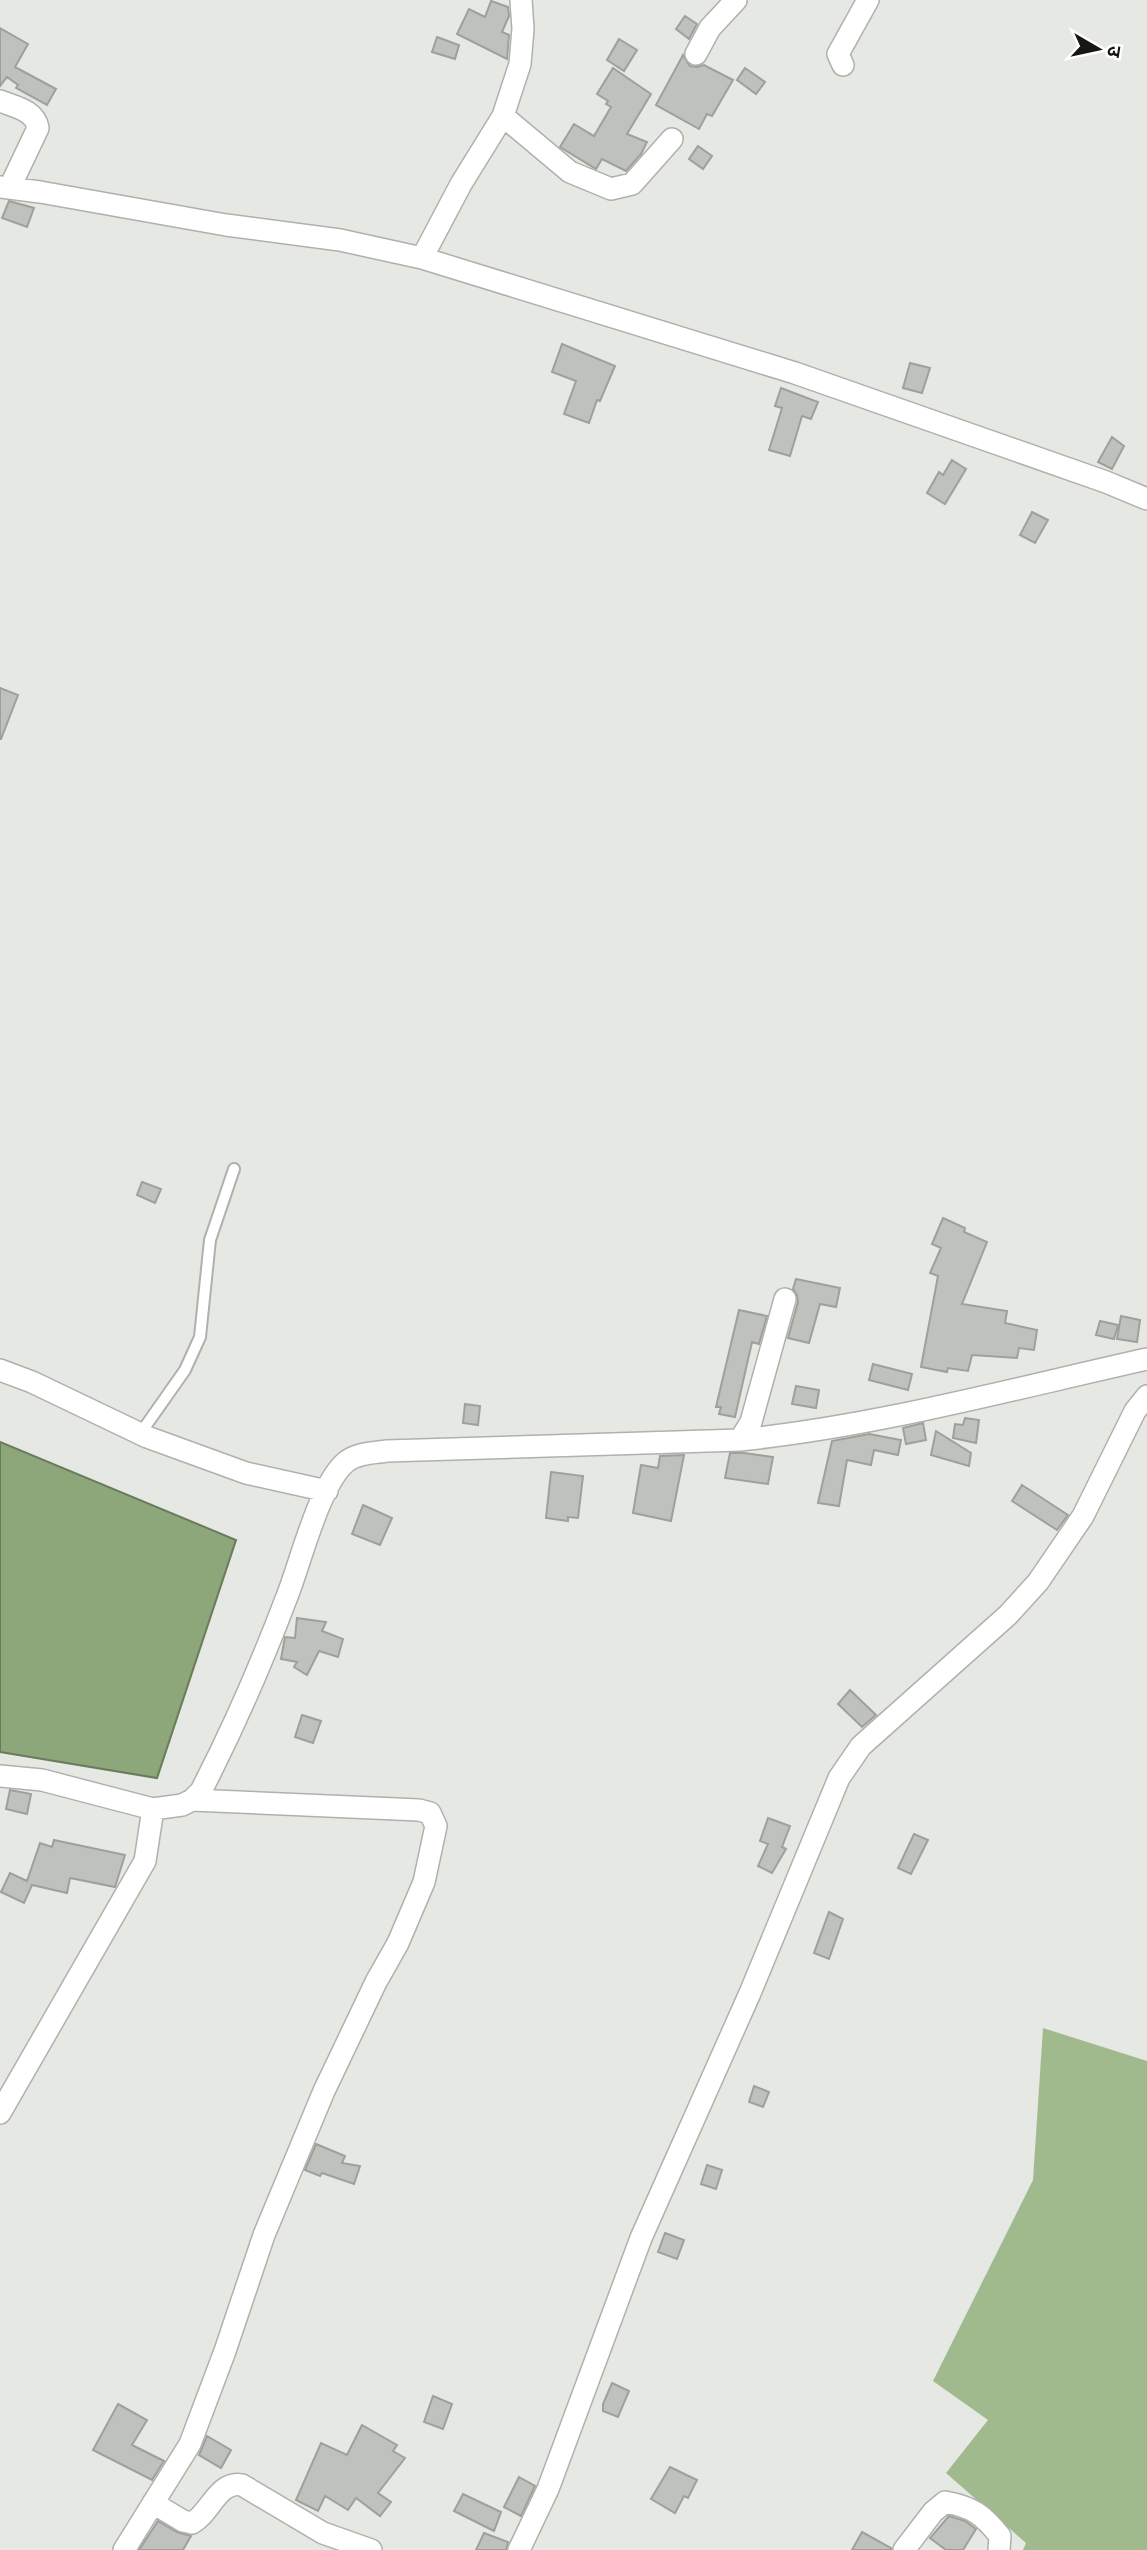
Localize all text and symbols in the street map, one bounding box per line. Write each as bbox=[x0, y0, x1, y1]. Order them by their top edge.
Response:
north arrow bbox=[1063, 14, 1133, 84]
text: उ bbox=[1102, 44, 1127, 60]

